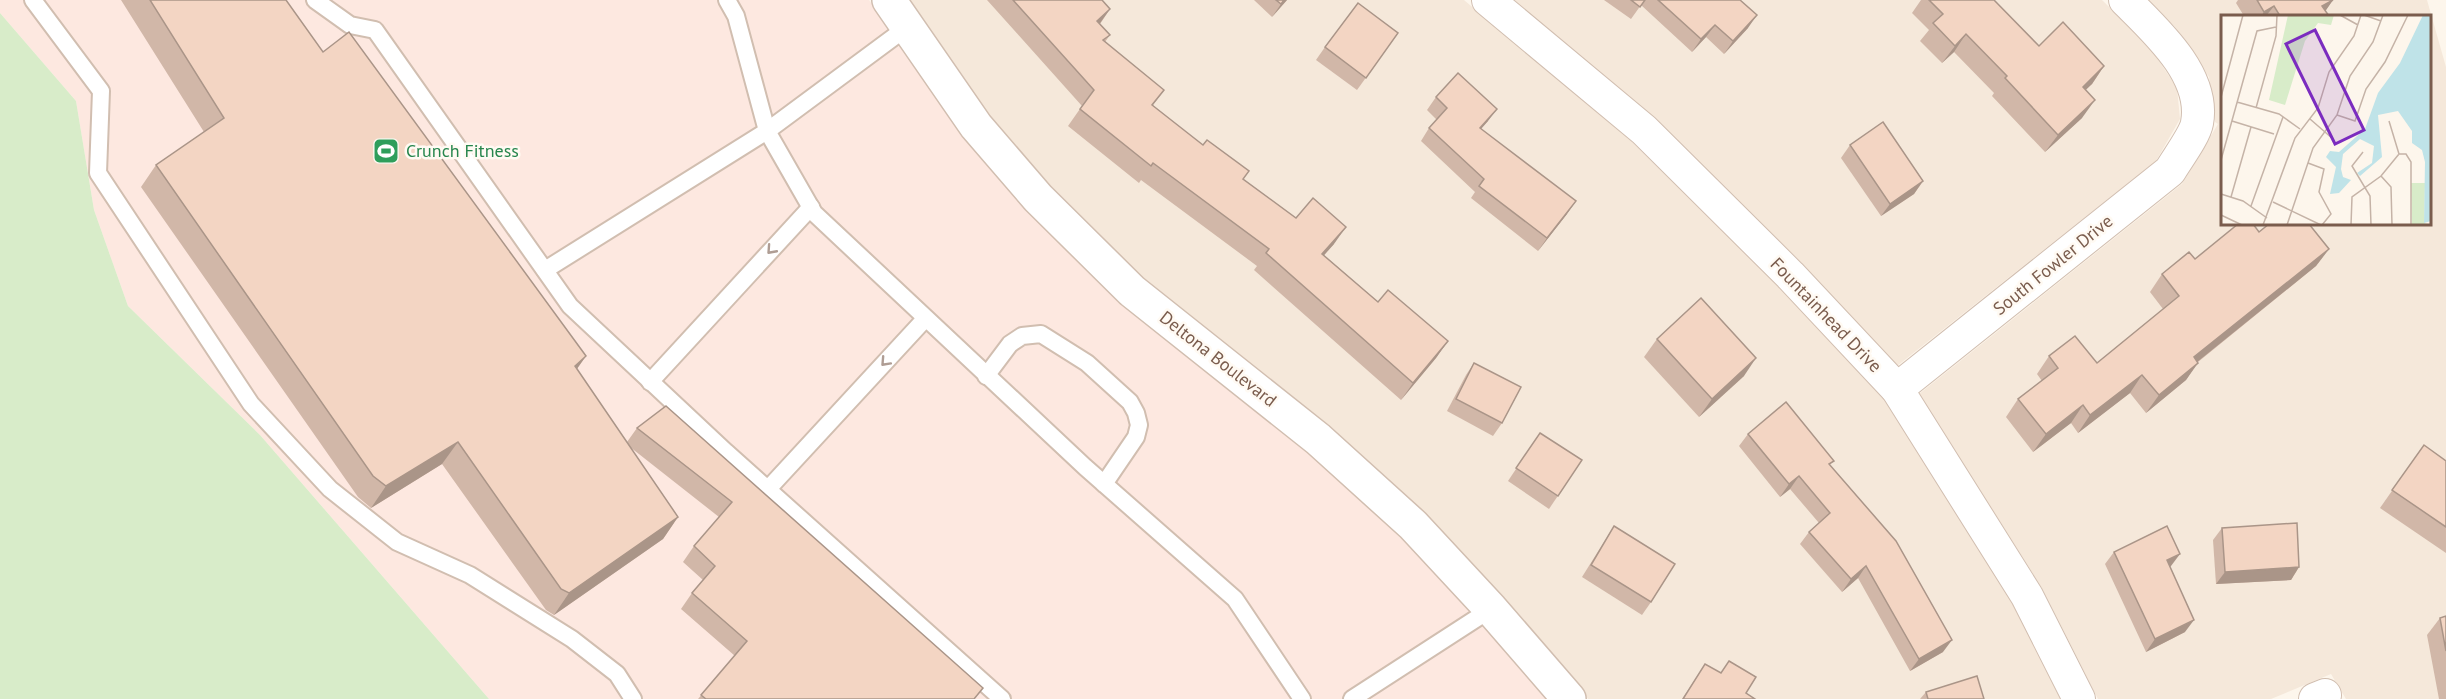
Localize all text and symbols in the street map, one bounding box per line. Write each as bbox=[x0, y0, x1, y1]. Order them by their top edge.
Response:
inset map bbox=[2221, 15, 2431, 225]
sports icon: Crunch Fitness bbox=[371, 136, 401, 166]
place label: Crunch Fitness bbox=[406, 139, 519, 162]
street label: South Fowler Drive bbox=[1988, 209, 2117, 320]
one-way arrow bbox=[768, 243, 779, 254]
street label: Fountainhead Drive bbox=[1766, 252, 1887, 377]
street label: Deltona Boulevard bbox=[1155, 306, 1282, 412]
one-way arrow bbox=[881, 356, 892, 366]

